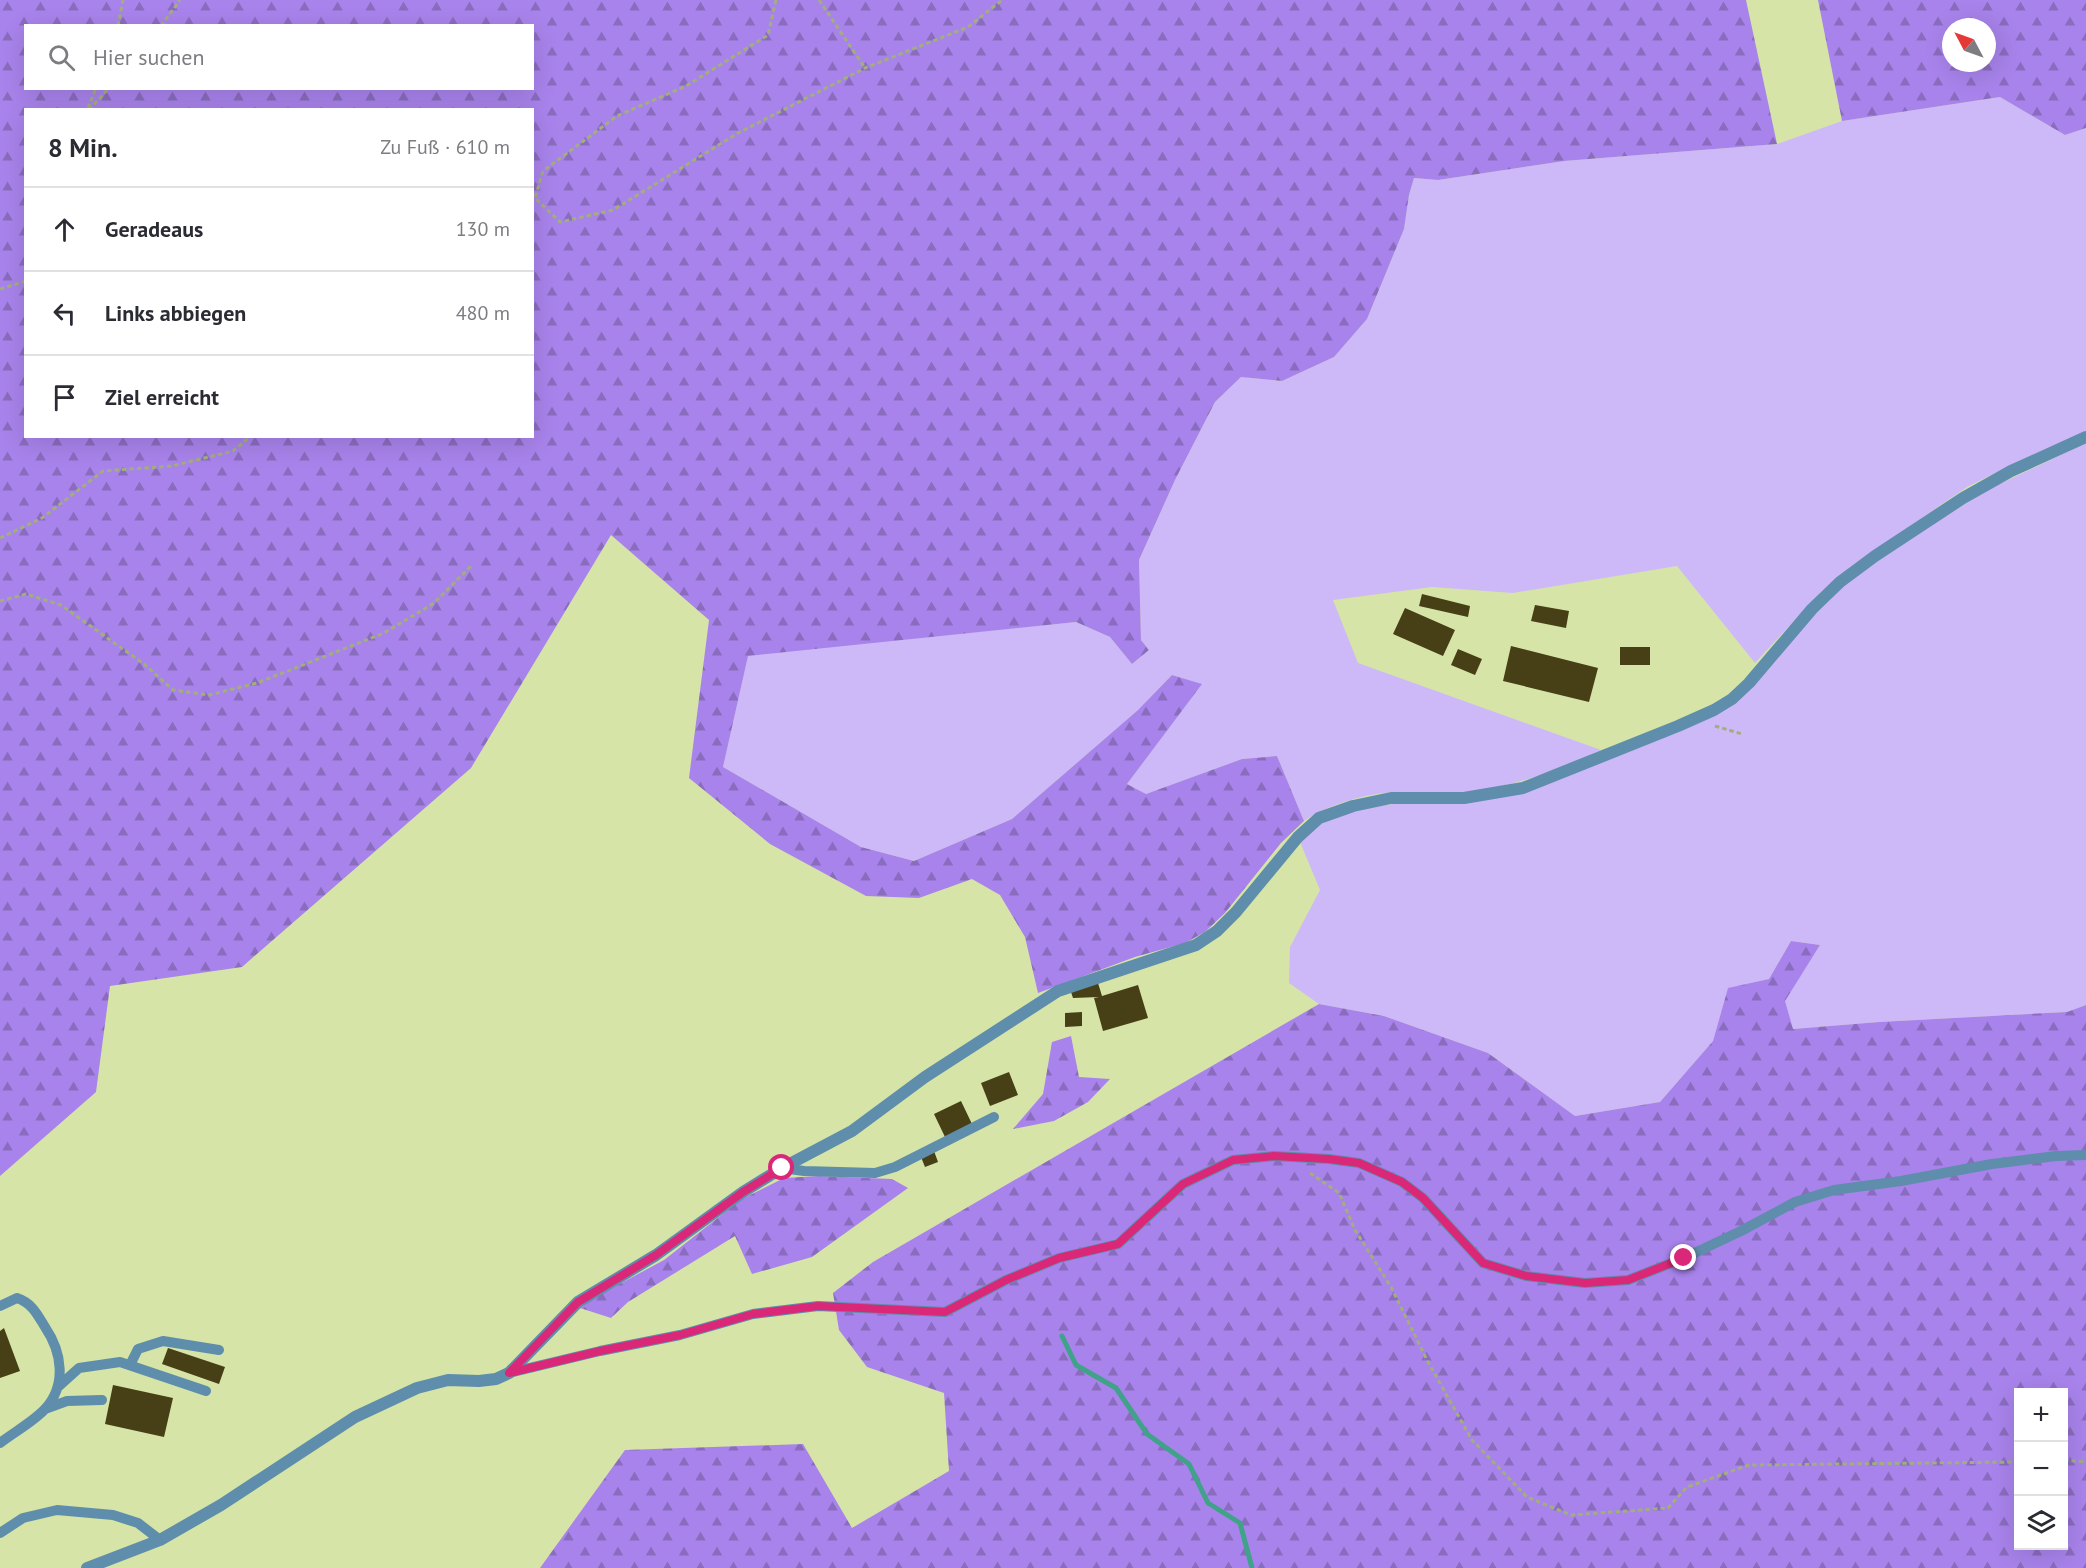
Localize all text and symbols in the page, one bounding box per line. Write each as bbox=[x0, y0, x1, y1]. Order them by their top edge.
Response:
north arrow bbox=[1942, 18, 1996, 72]
search box bbox=[24, 24, 534, 90]
icon: search bbox=[45, 41, 78, 74]
text: Hier suchen bbox=[93, 43, 205, 71]
text: 8 Min. bbox=[48, 131, 118, 164]
text: Zu Fuß · 610 m bbox=[380, 134, 510, 160]
icon: ahead bbox=[48, 213, 81, 246]
text: Geradeaus bbox=[105, 215, 203, 243]
text: 130 m bbox=[456, 216, 510, 242]
icon: left bbox=[48, 297, 81, 330]
text: Links abbiegen bbox=[105, 299, 246, 327]
text: 480 m bbox=[456, 300, 510, 326]
icon: arrive bbox=[48, 381, 81, 414]
text: Ziel erreicht bbox=[105, 383, 219, 411]
route start bbox=[768, 1154, 794, 1180]
route end bbox=[1670, 1244, 1696, 1270]
map controls bbox=[2014, 1388, 2068, 1550]
button: + bbox=[2014, 1388, 2068, 1442]
button: − bbox=[2014, 1442, 2068, 1496]
button: layers bbox=[2014, 1496, 2068, 1550]

